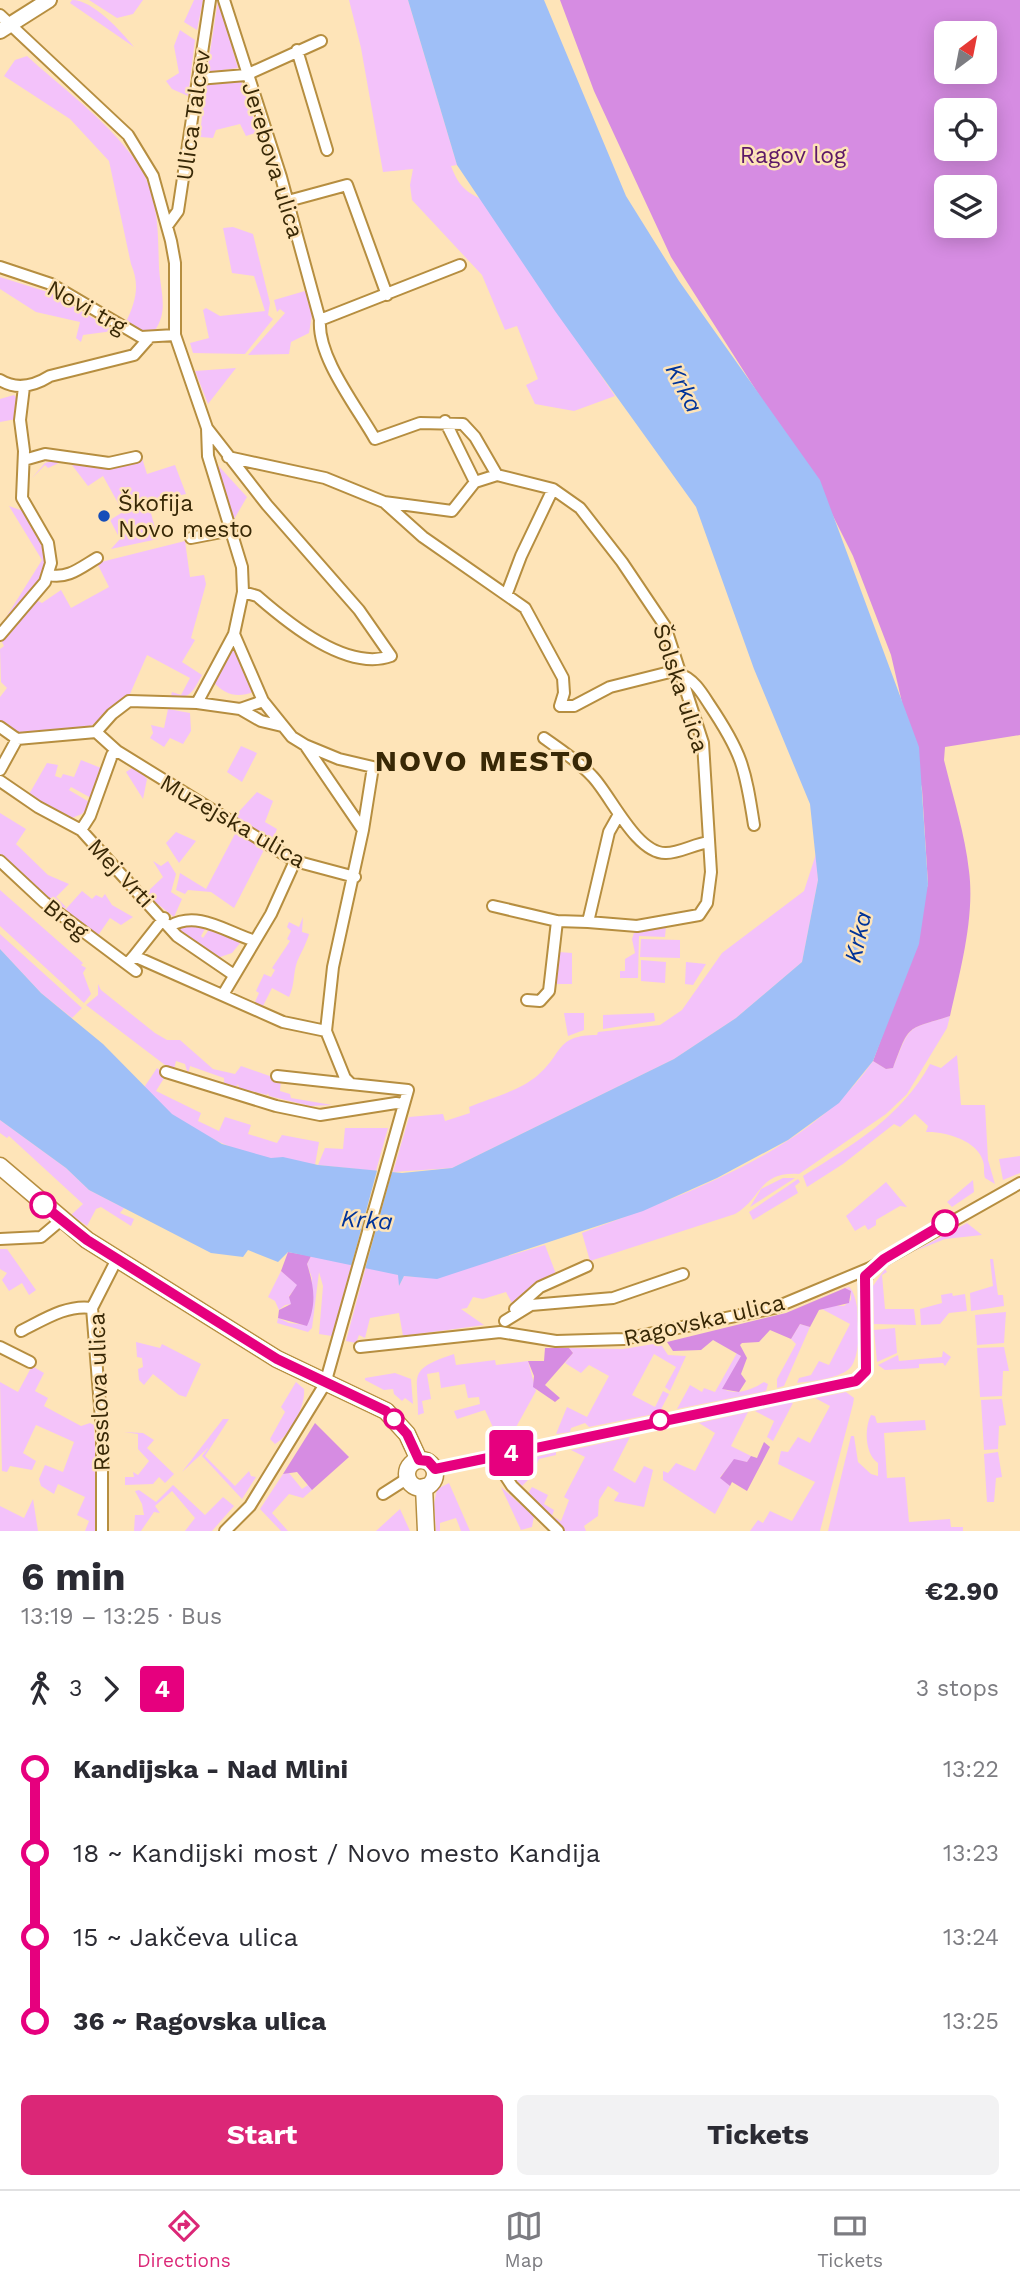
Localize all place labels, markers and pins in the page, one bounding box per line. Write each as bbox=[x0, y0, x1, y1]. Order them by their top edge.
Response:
place label: Škofija Novo mesto bbox=[118, 489, 253, 543]
marker: Škofija Novo mesto bbox=[96, 508, 112, 524]
unlabelled marker bbox=[30, 1192, 56, 1218]
unlabelled marker bbox=[932, 1210, 958, 1236]
unlabelled marker bbox=[384, 1409, 404, 1429]
unlabelled marker bbox=[650, 1410, 670, 1430]

